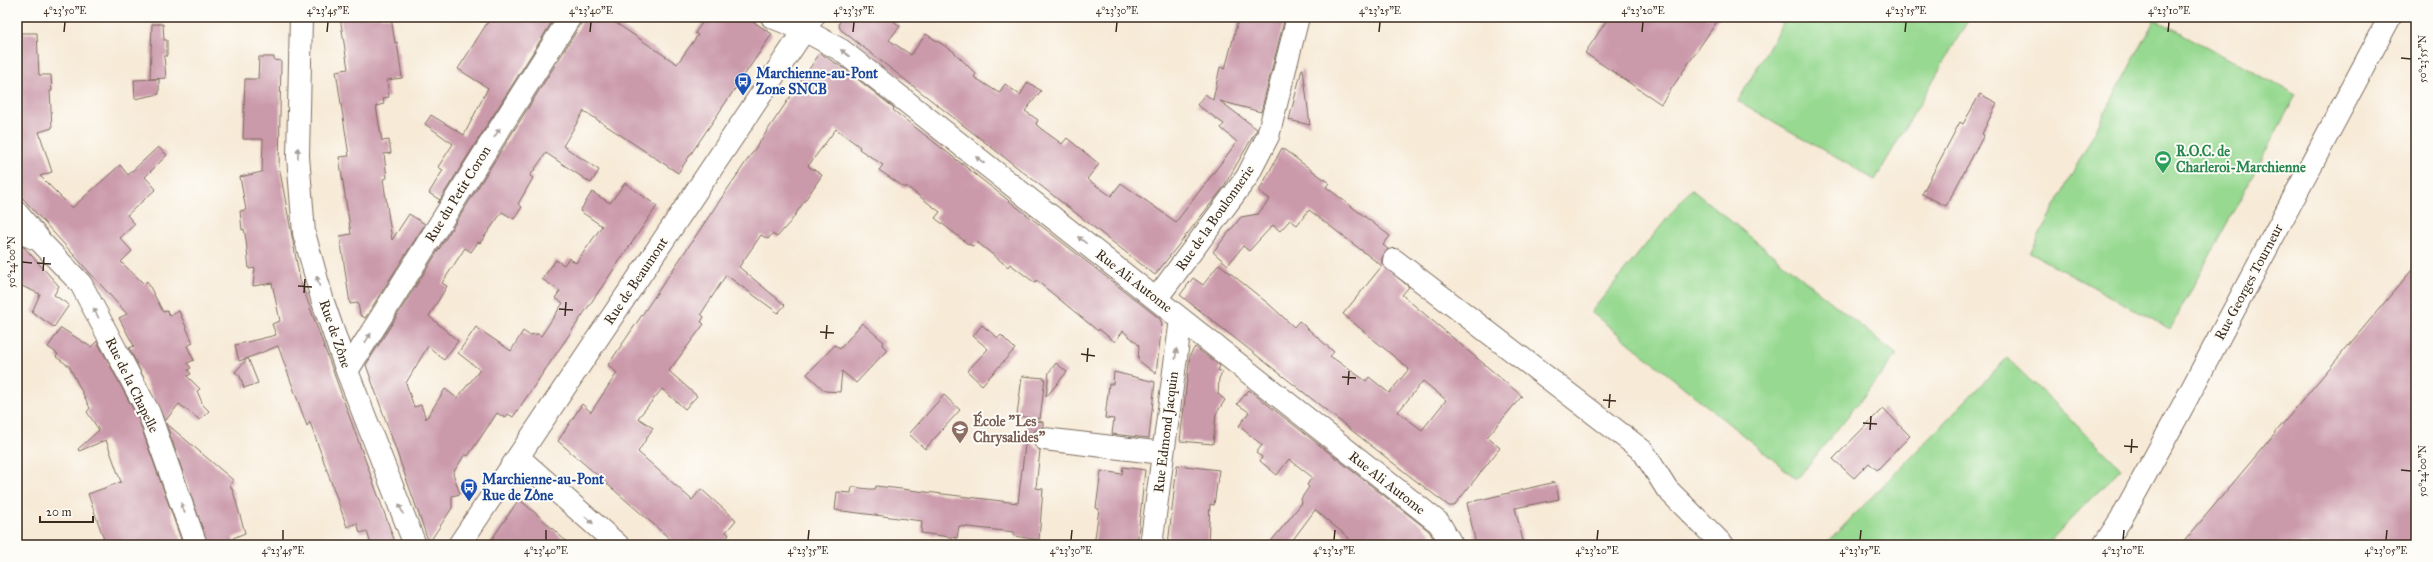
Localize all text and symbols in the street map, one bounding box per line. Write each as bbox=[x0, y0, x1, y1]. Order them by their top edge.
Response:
text: 4°23'50"E bbox=[44, 5, 86, 17]
text: 4°23'45"E bbox=[307, 5, 349, 17]
text: 4°23'40"E bbox=[569, 5, 613, 17]
text: 4°23'35"E bbox=[833, 5, 875, 17]
text: 4°23'30"E bbox=[1096, 5, 1138, 17]
text: 4°23'25"E bbox=[1359, 5, 1401, 17]
text: 4°23'20"E bbox=[1621, 5, 1665, 17]
text: 4°23'15"E bbox=[1886, 5, 1926, 17]
text: 4°23'10"E bbox=[2148, 5, 2190, 17]
text: 50°23'55"N bbox=[2417, 35, 2429, 83]
one-way arrow bbox=[839, 49, 850, 57]
place label: Marchienne-au-Pont Zone SNCB bbox=[756, 65, 878, 98]
bus stop icon: Marchienne-au-Pont Zone SNCB bbox=[733, 71, 753, 96]
one-way arrow bbox=[493, 128, 500, 139]
street label: Rue du Petit Coron bbox=[422, 142, 495, 245]
place label: R.O.C. de Charleroi-Marchienne bbox=[2176, 143, 2306, 176]
one-way arrow bbox=[295, 146, 301, 159]
sports icon: R.O.C. de Charleroi-Marchienne bbox=[2153, 149, 2173, 174]
one-way arrow bbox=[974, 155, 985, 164]
street label: Rue de la Boulonnerie bbox=[1172, 162, 1258, 274]
street label: Rue Georges Tourneur bbox=[2211, 220, 2287, 343]
street label: Rue de Beaumont bbox=[601, 234, 672, 328]
text: 50°24'00"N bbox=[6, 236, 18, 288]
one-way arrow bbox=[1076, 236, 1087, 245]
street label: Rue Ali Autome bbox=[1092, 246, 1176, 316]
one-way arrow bbox=[314, 275, 320, 287]
street label: Rue de Zône bbox=[315, 298, 355, 371]
one-way arrow bbox=[93, 308, 99, 319]
one-way arrow bbox=[364, 332, 371, 344]
street label: Rue de la Chapelle bbox=[102, 335, 163, 436]
one-way arrow bbox=[1173, 348, 1179, 360]
street label: Rue Edmond Jacquin bbox=[1150, 370, 1183, 494]
place label: École "Les Chrysalides" bbox=[973, 411, 1046, 447]
school or university icon: École "Les Chrysalides" bbox=[950, 419, 970, 444]
text: 50°24'00"N bbox=[2417, 445, 2429, 497]
street label: Rue Ali Autome bbox=[1345, 448, 1429, 518]
place label: Marchienne-au-Pont Rue de Zône bbox=[482, 471, 604, 504]
bus stop icon: Marchienne-au-Pont Rue de Zône bbox=[459, 477, 479, 502]
scale bar bbox=[40, 498, 93, 524]
one-way arrow bbox=[180, 502, 186, 514]
one-way arrow bbox=[398, 502, 404, 514]
text: 20 m bbox=[46, 505, 72, 519]
one-way arrow bbox=[584, 515, 594, 524]
text: 4°23'45"E bbox=[262, 545, 304, 557]
text: 4°23'40"E bbox=[524, 545, 568, 557]
text: 4°23'35"E bbox=[787, 545, 829, 557]
text: 4°23'30"E bbox=[1050, 545, 1092, 557]
text: 4°23'25"E bbox=[1313, 545, 1355, 557]
text: 4°23'20"E bbox=[1575, 545, 1619, 557]
text: 4°23'15"E bbox=[1840, 545, 1880, 557]
text: 4°23'10"E bbox=[2102, 545, 2144, 557]
text: 4°23'05"E bbox=[2365, 545, 2407, 557]

